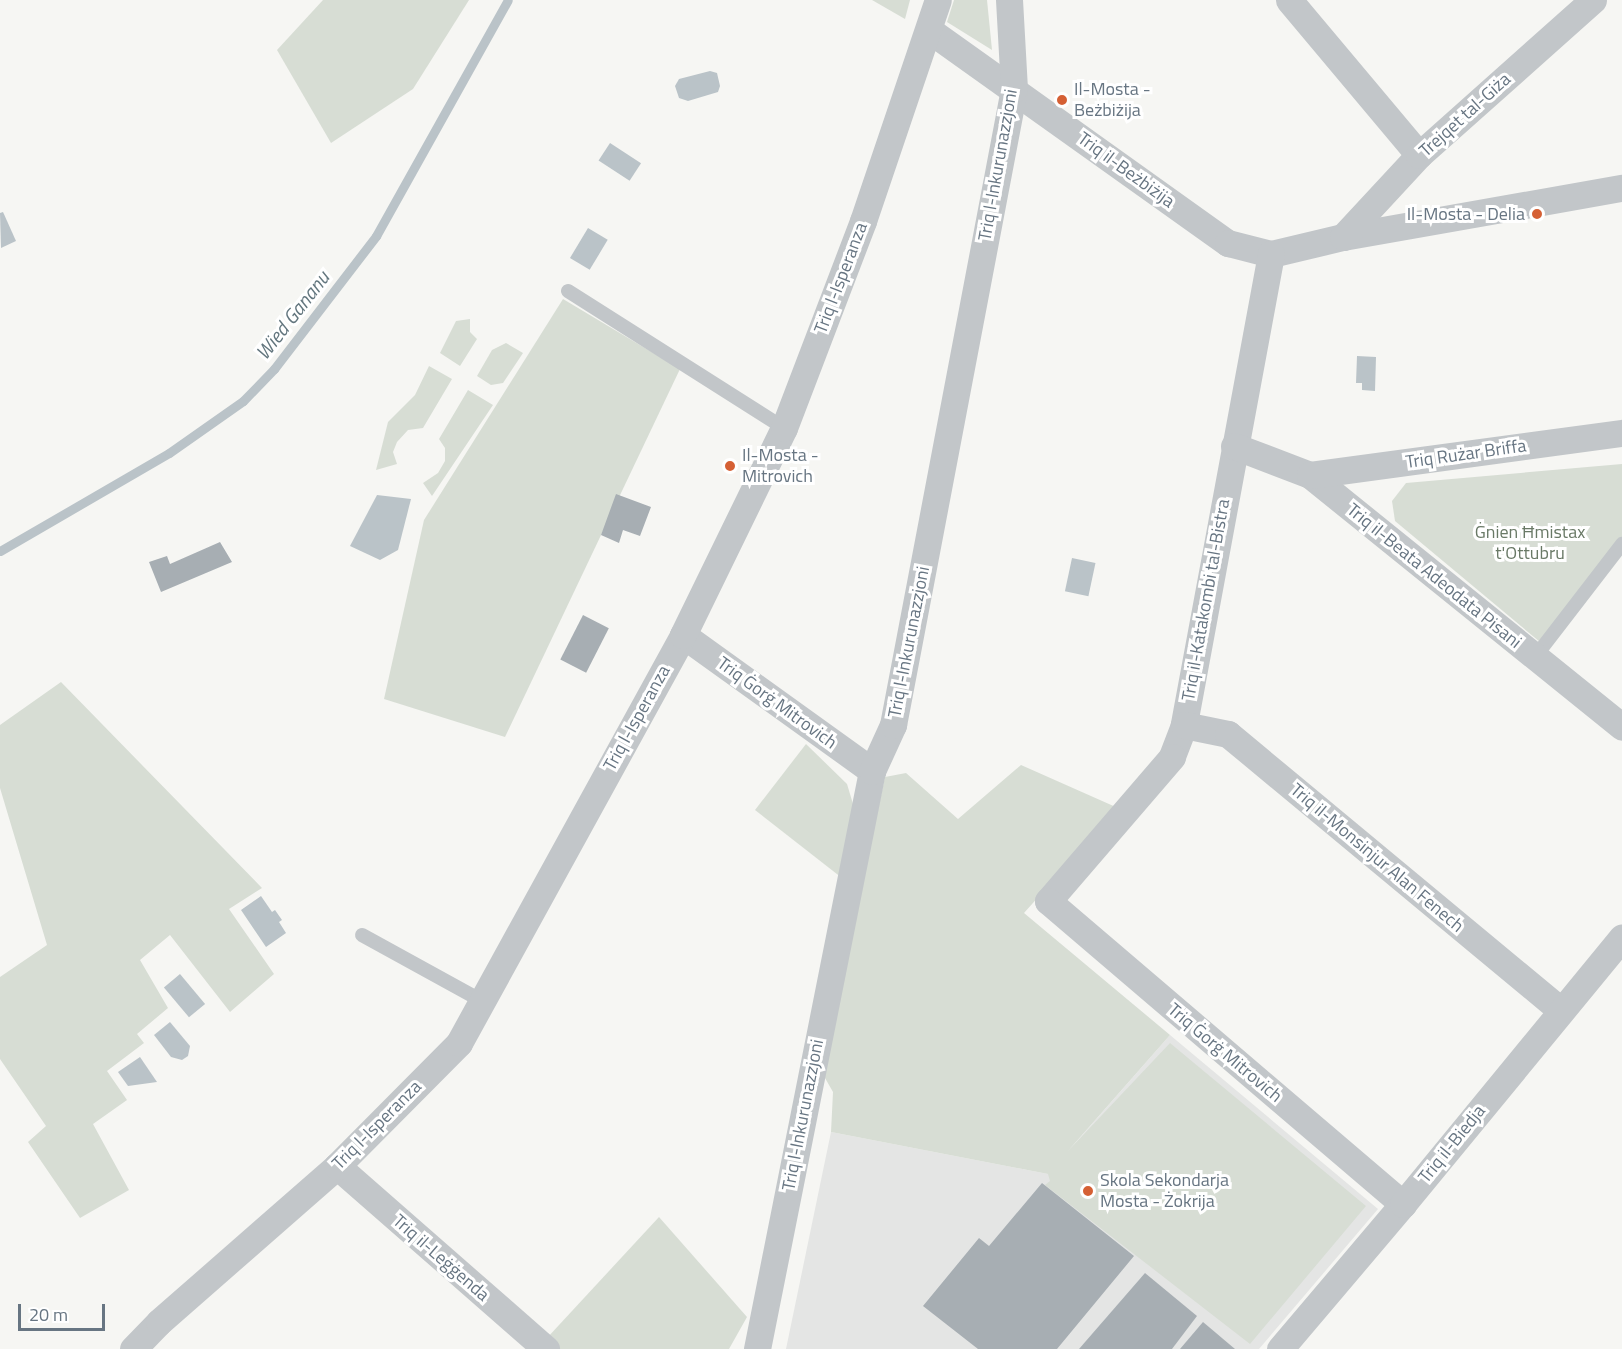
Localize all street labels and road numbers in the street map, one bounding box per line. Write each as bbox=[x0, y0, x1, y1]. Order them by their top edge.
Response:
street label: Trejqet tal-Giża bbox=[1415, 68, 1515, 162]
street label: Triq l-Inkurunazzjoni bbox=[974, 87, 1022, 243]
street label: Triq il-Beżbiżija bbox=[1073, 128, 1179, 212]
street label: Triq l-Isperanza bbox=[810, 219, 872, 337]
street label: Triq Rużar Briffa bbox=[1404, 435, 1528, 473]
street label: Triq il-Katakombi tal-Bistra bbox=[1178, 497, 1234, 703]
street label: Triq il-Beata Adeodata Pisani bbox=[1342, 499, 1526, 653]
street label: Triq l-Inkurunazzjoni bbox=[884, 564, 934, 720]
street label: Triq Ġorġ Mitrovich bbox=[713, 652, 841, 754]
street label: Triq l-Isperanza bbox=[599, 662, 675, 774]
street label: Triq il-Monsinjur Alan Fenech bbox=[1286, 779, 1468, 937]
street label: Triq Ġorġ Mitrovich bbox=[1164, 999, 1286, 1107]
street label: Triq l-Inkurunazzjoni bbox=[778, 1037, 828, 1193]
street label: Triq l-Isperanza bbox=[328, 1076, 426, 1174]
street label: Triq il-Biedja bbox=[1414, 1101, 1490, 1187]
street label: Triq il-Leġġenda bbox=[388, 1210, 494, 1306]

